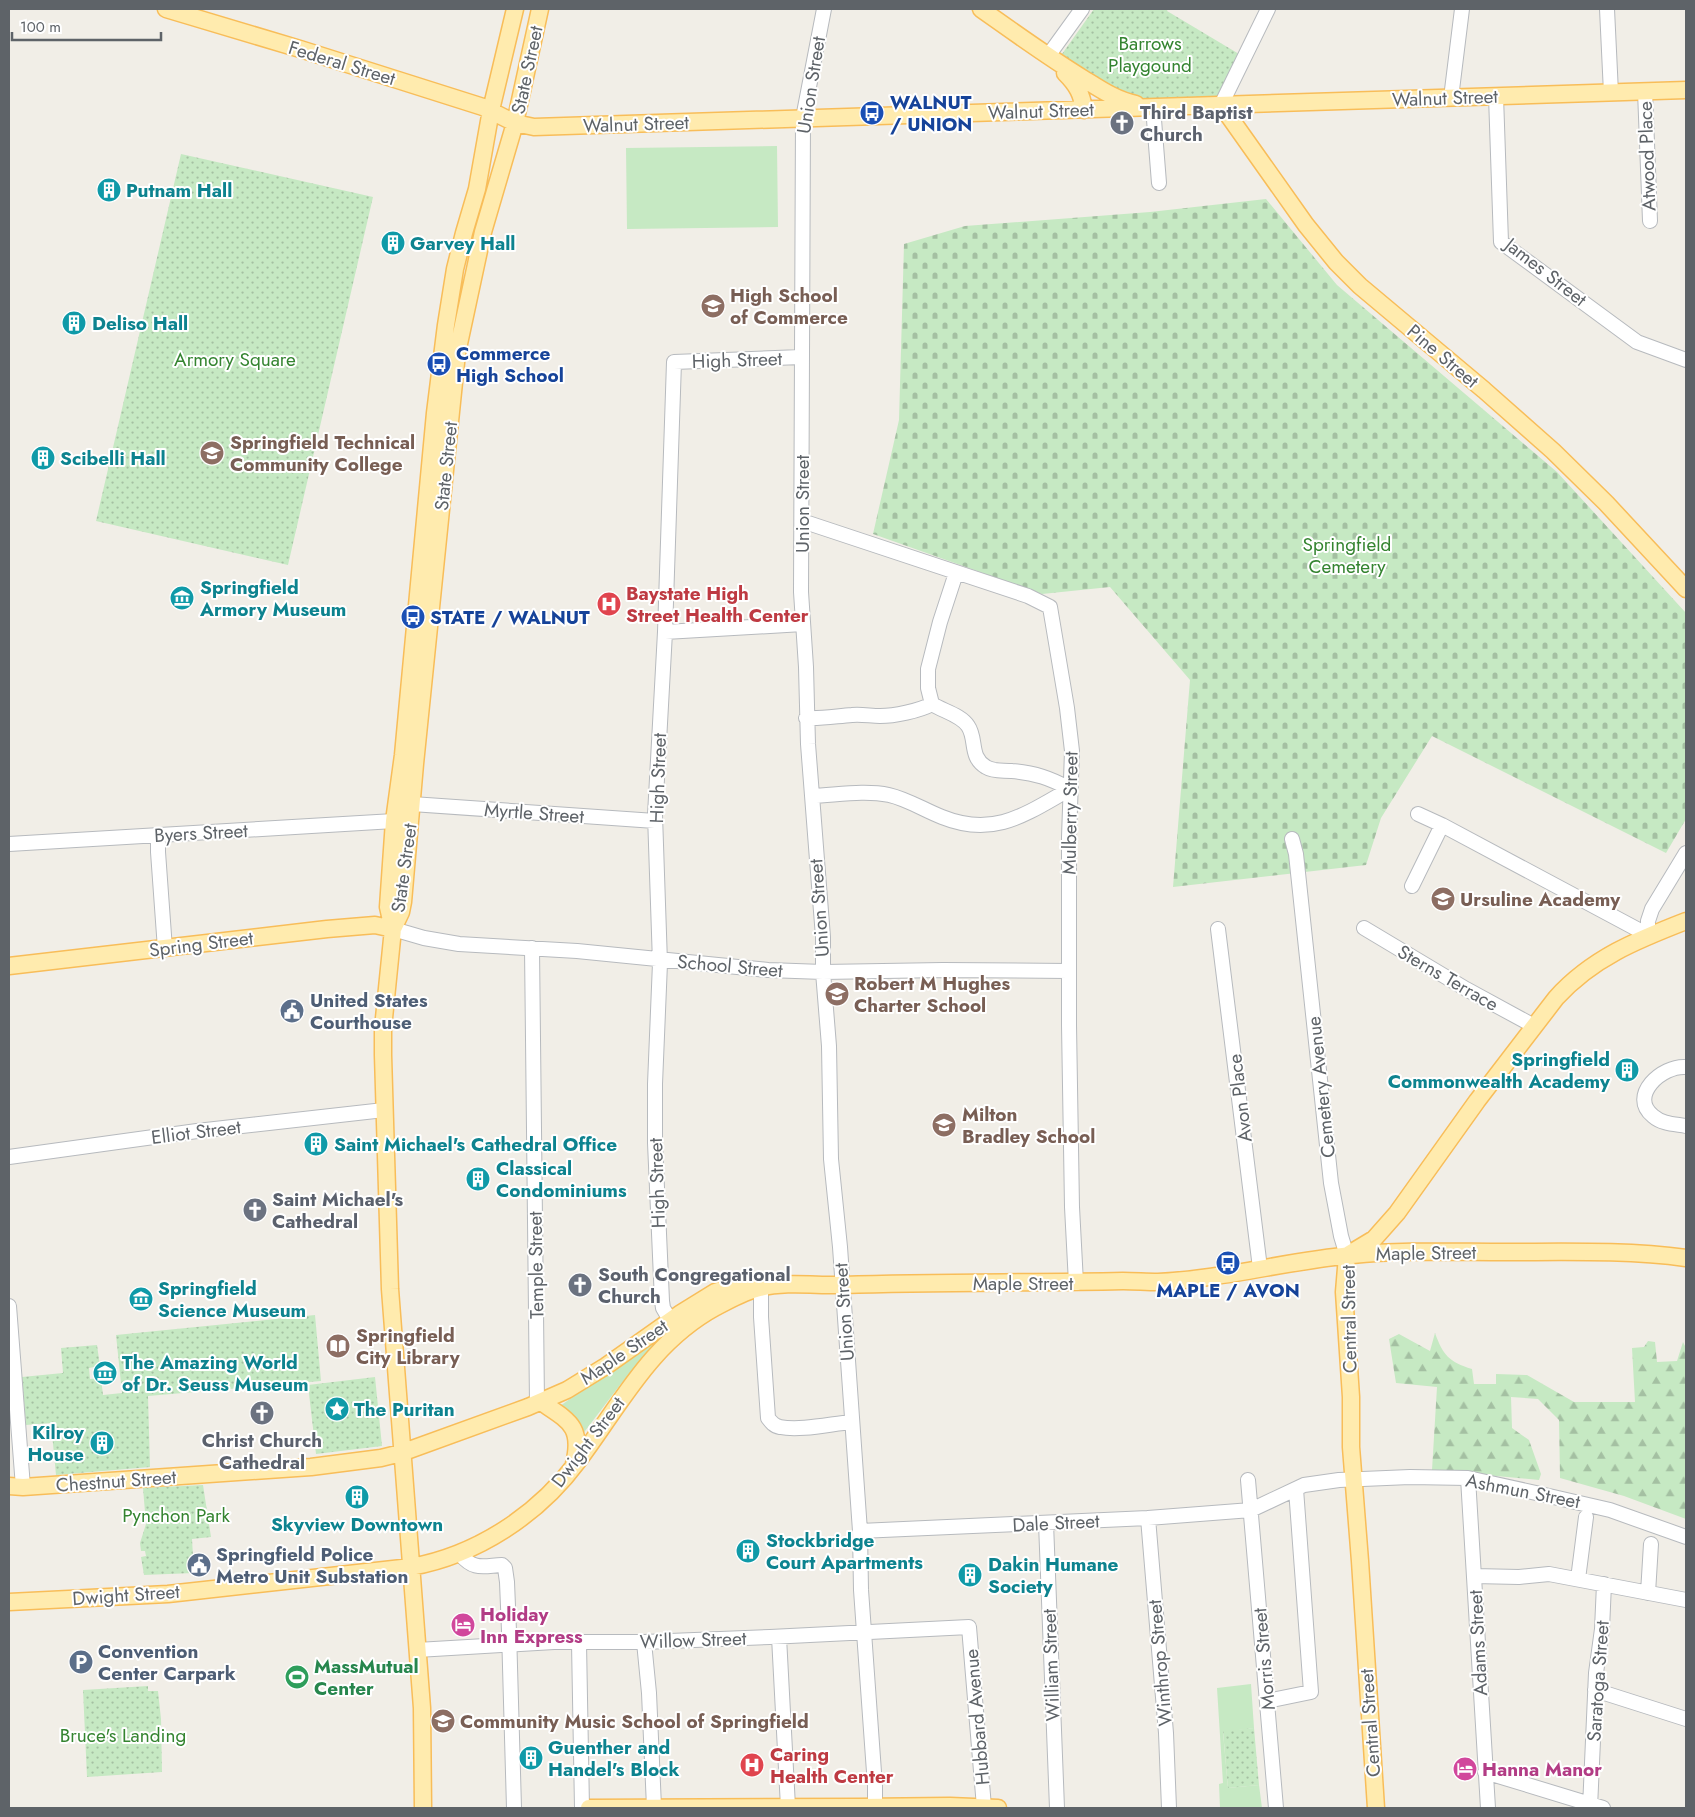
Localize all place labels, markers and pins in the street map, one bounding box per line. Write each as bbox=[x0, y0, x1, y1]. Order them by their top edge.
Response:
place label: WALNUT / UNION bbox=[890, 89, 972, 138]
place label: Third Baptist Church bbox=[1140, 99, 1253, 148]
bus stop icon: WALNUT / UNION bbox=[859, 100, 885, 126]
church icon: Third Baptist Church bbox=[1109, 110, 1135, 136]
building icon: Putnam Hall bbox=[96, 177, 122, 203]
place label: Putnam Hall bbox=[126, 177, 232, 204]
building icon: Garvey Hall bbox=[380, 230, 406, 256]
place label: Garvey Hall bbox=[410, 230, 515, 257]
place label: High School of Commerce bbox=[730, 282, 848, 331]
school or university icon: High School of Commerce bbox=[700, 293, 726, 319]
building icon: Deliso Hall bbox=[61, 310, 87, 336]
place label: Deliso Hall bbox=[92, 310, 188, 337]
place label: Commerce High School bbox=[456, 340, 564, 389]
bus stop icon: Commerce High School bbox=[426, 351, 452, 377]
place label: Springfield Technical Community College bbox=[230, 429, 415, 478]
school or university icon: Springfield Technical Community College bbox=[199, 440, 225, 466]
building icon: Scibelli Hall bbox=[30, 445, 56, 471]
place label: Scibelli Hall bbox=[60, 445, 166, 472]
place label: Springfield Armory Museum bbox=[199, 574, 346, 623]
place label: Baystate High Street Health Center bbox=[626, 580, 809, 629]
museum icon: Springfield Armory Museum bbox=[169, 585, 195, 611]
hospital icon: Baystate High Street Health Center bbox=[596, 591, 622, 617]
bus stop icon: STATE / WALNUT bbox=[400, 604, 426, 630]
place label: STATE / WALNUT bbox=[430, 604, 590, 631]
school or university icon: Ursuline Academy bbox=[1430, 886, 1456, 912]
place label: Ursuline Academy bbox=[1460, 886, 1621, 913]
place label: Robert M Hughes Charter School bbox=[854, 970, 1010, 1019]
school or university icon: Robert M Hughes Charter School bbox=[824, 981, 850, 1007]
place label: United States Courthouse bbox=[310, 987, 428, 1036]
public building icon: United States Courthouse bbox=[279, 998, 305, 1024]
place label: Springfield Commonwealth Academy bbox=[1388, 1046, 1611, 1095]
building icon: Springfield Commonwealth Academy bbox=[1614, 1057, 1640, 1083]
place label: Milton Bradley School bbox=[962, 1101, 1095, 1150]
school or university icon: Milton Bradley School bbox=[931, 1112, 957, 1138]
building icon: Saint Michael's Cathedral Office bbox=[303, 1131, 329, 1157]
place label: Saint Michael's Cathedral Office bbox=[334, 1131, 617, 1158]
place label: Classical Condominiums bbox=[496, 1155, 627, 1204]
building icon: Classical Condominiums bbox=[465, 1166, 491, 1192]
place label: Saint Michael's Cathedral bbox=[272, 1186, 404, 1235]
church icon: Saint Michael's Cathedral bbox=[242, 1197, 268, 1223]
bus stop icon: MAPLE / AVON bbox=[1215, 1250, 1241, 1276]
place label: South Congregational Church bbox=[598, 1261, 791, 1310]
church icon: South Congregational Church bbox=[567, 1272, 593, 1298]
place label: Springfield Science Museum bbox=[158, 1275, 306, 1324]
place label: MAPLE / AVON bbox=[1156, 1277, 1300, 1304]
museum icon: Springfield Science Museum bbox=[128, 1286, 154, 1312]
place label: Springfield City Library bbox=[356, 1322, 461, 1371]
library icon: Springfield City Library bbox=[325, 1333, 351, 1359]
place label: The Amazing World of Dr. Seuss Museum bbox=[122, 1349, 309, 1398]
museum icon: The Amazing World of Dr. Seuss Museum bbox=[92, 1360, 118, 1386]
place icon: The Puritan bbox=[324, 1396, 350, 1422]
place label: The Puritan bbox=[354, 1396, 455, 1423]
church icon: Christ Church Cathedral bbox=[249, 1400, 275, 1426]
place label: Kilroy House bbox=[27, 1419, 85, 1468]
place label: Christ Church Cathedral bbox=[202, 1427, 322, 1476]
building icon: Kilroy House bbox=[89, 1430, 115, 1456]
building icon: Skyview Downtown bbox=[344, 1484, 370, 1510]
place label: Skyview Downtown bbox=[271, 1511, 443, 1538]
place label: Stockbridge Court Apartments bbox=[766, 1527, 923, 1576]
building icon: Stockbridge Court Apartments bbox=[735, 1538, 761, 1564]
place label: Springfield Police Metro Unit Substation bbox=[216, 1541, 408, 1590]
place label: Dakin Humane Society bbox=[988, 1551, 1119, 1600]
public building icon: Springfield Police Metro Unit Substation bbox=[186, 1552, 212, 1578]
building icon: Dakin Humane Society bbox=[957, 1562, 983, 1588]
place label: Holiday Inn Express bbox=[480, 1601, 583, 1650]
hotel icon: Holiday Inn Express bbox=[450, 1612, 476, 1638]
place label: Convention Center Carpark bbox=[98, 1638, 236, 1687]
parking icon: Convention Center Carpark bbox=[68, 1649, 94, 1675]
place label: MassMutual Center bbox=[314, 1653, 419, 1702]
sports icon: MassMutual Center bbox=[284, 1664, 310, 1690]
school or university icon: Community Music School of Springfield bbox=[430, 1708, 456, 1734]
place label: Community Music School of Springfield bbox=[460, 1708, 809, 1735]
place label: Guenther and Handel's Block bbox=[548, 1734, 679, 1783]
place label: Caring Health Center bbox=[770, 1741, 894, 1790]
building icon: Guenther and Handel's Block bbox=[518, 1745, 544, 1771]
hospital icon: Caring Health Center bbox=[739, 1752, 765, 1778]
hotel icon: Hanna Manor bbox=[1452, 1756, 1478, 1782]
place label: Hanna Manor bbox=[1482, 1756, 1602, 1783]

